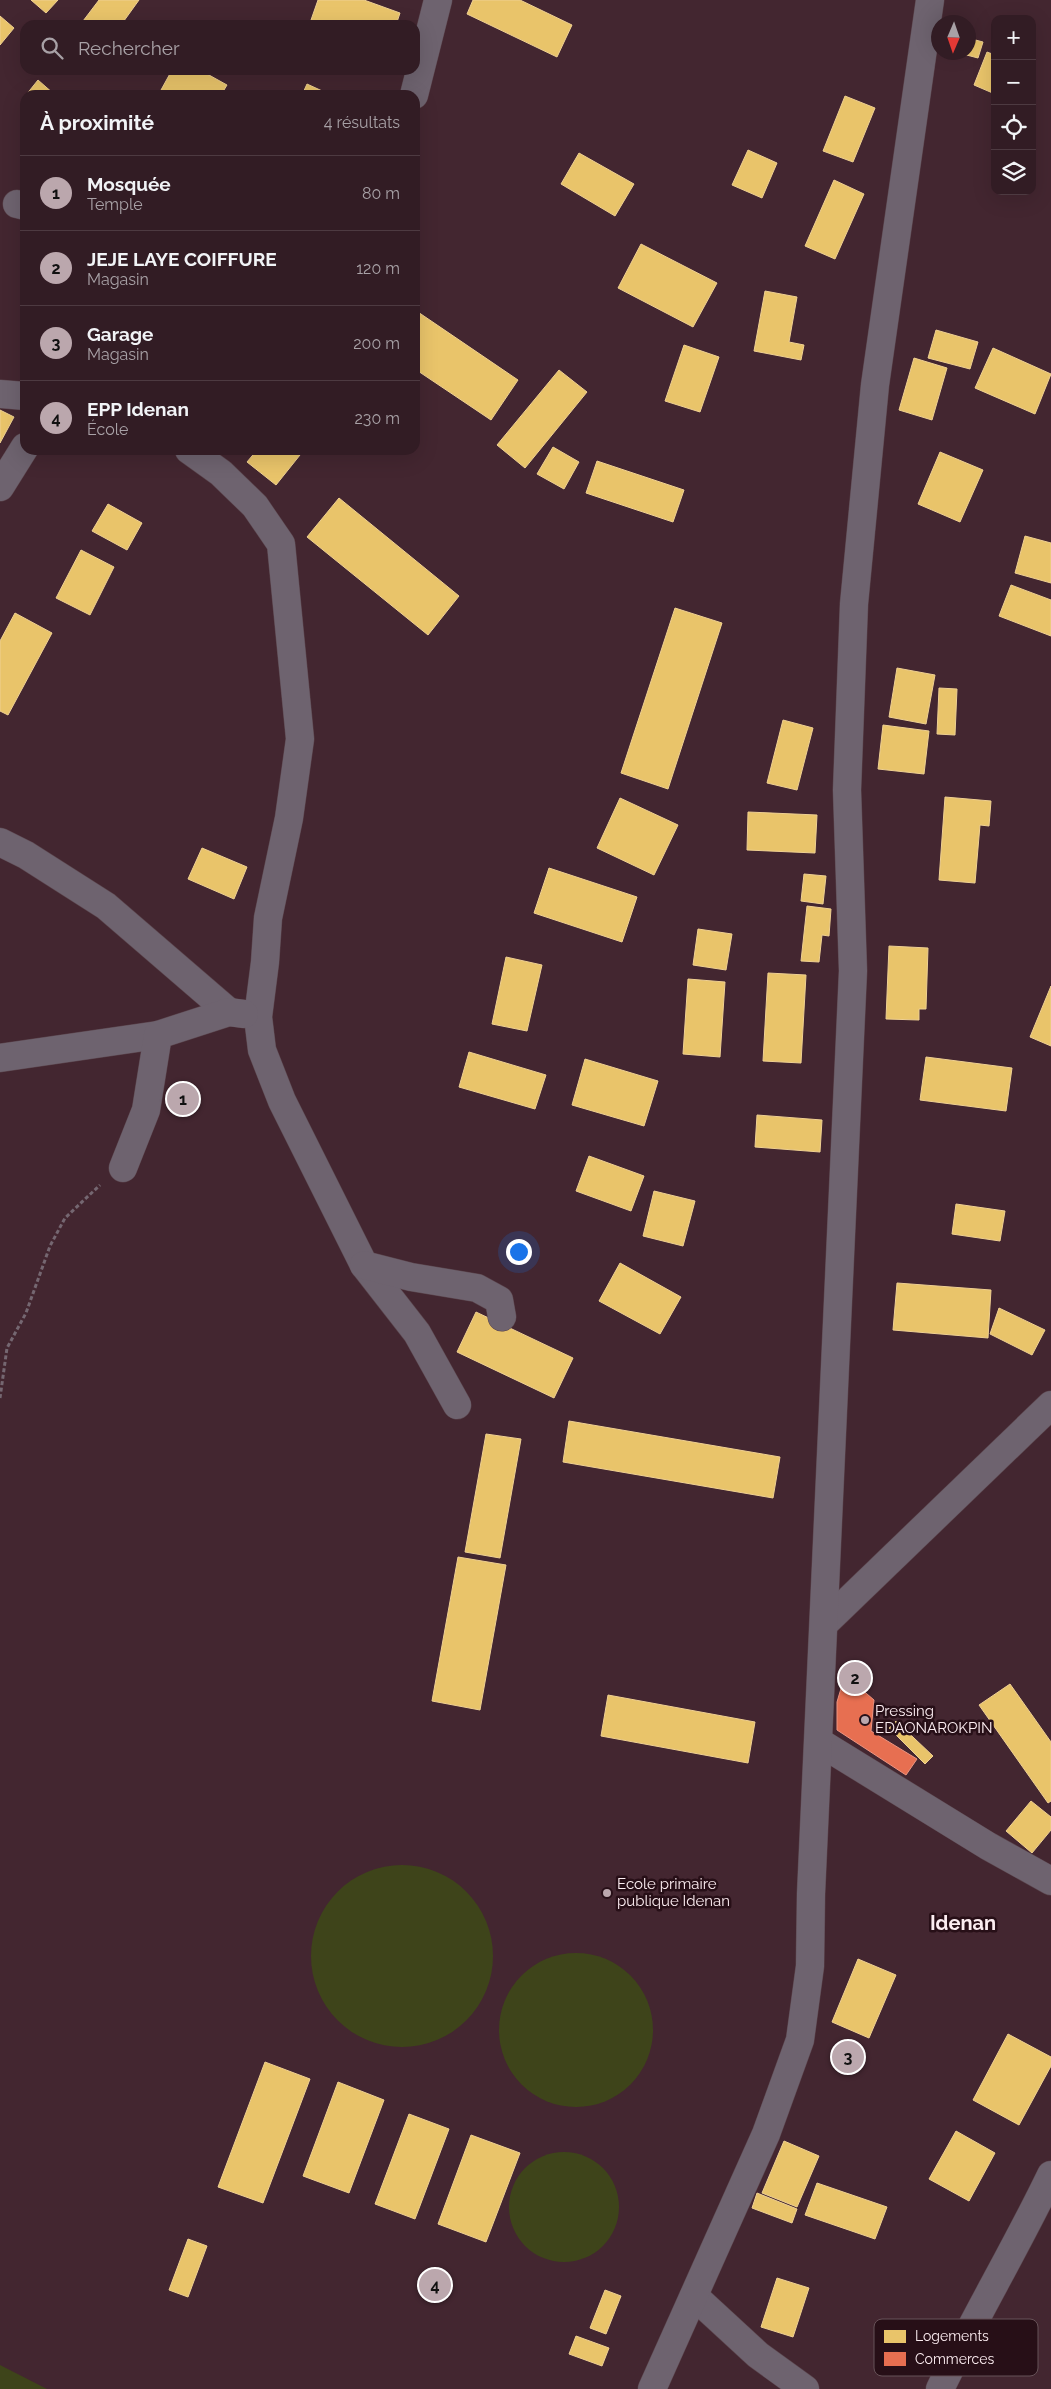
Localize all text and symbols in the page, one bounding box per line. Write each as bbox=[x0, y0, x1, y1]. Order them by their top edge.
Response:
north arrow bbox=[931, 15, 976, 60]
map controls bbox=[991, 15, 1036, 195]
button: + bbox=[991, 15, 1036, 60]
search box bbox=[20, 20, 420, 75]
icon: search bbox=[38, 34, 66, 62]
text: Rechercher bbox=[78, 37, 180, 59]
button: − bbox=[991, 60, 1036, 105]
button: locate bbox=[991, 105, 1036, 150]
text: À proximité bbox=[40, 110, 154, 135]
text: 4 résultats bbox=[324, 113, 400, 132]
button: layers bbox=[991, 150, 1036, 195]
text: Mosquée bbox=[87, 173, 171, 195]
text: 1 bbox=[52, 184, 60, 203]
text: 80 m bbox=[362, 184, 400, 203]
text: Temple bbox=[87, 195, 143, 214]
text: JEJE LAYE COIFFURE bbox=[87, 248, 277, 270]
text: 2 bbox=[51, 259, 61, 278]
text: 120 m bbox=[356, 259, 400, 278]
text: Magasin bbox=[87, 270, 149, 289]
text: Garage bbox=[87, 323, 153, 345]
text: 3 bbox=[52, 334, 60, 353]
text: 200 m bbox=[353, 334, 400, 353]
text: Magasin bbox=[87, 345, 149, 364]
text: EPP Idenan bbox=[87, 398, 189, 420]
text: 4 bbox=[51, 409, 61, 428]
text: 230 m bbox=[355, 409, 400, 428]
text: École bbox=[87, 420, 128, 439]
pin: 1 bbox=[167, 1080, 199, 1118]
your location bbox=[506, 1239, 532, 1265]
pin: 2 bbox=[839, 1659, 871, 1697]
place label: Pressing EDAONAROKPIN bbox=[875, 1702, 993, 1737]
marker: Pressing EDAONAROKPIN bbox=[859, 1714, 871, 1726]
place label: Ecole primaire publique Idenan bbox=[617, 1875, 730, 1910]
marker: Ecole primaire publique Idenan bbox=[601, 1887, 613, 1899]
district label: Idenan bbox=[930, 1911, 996, 1935]
pin: 3 bbox=[832, 2038, 864, 2076]
pin: 4 bbox=[419, 2266, 451, 2304]
legend bbox=[874, 2319, 1038, 2376]
text: Logements bbox=[915, 2328, 989, 2344]
text: Commerces bbox=[915, 2351, 994, 2367]

